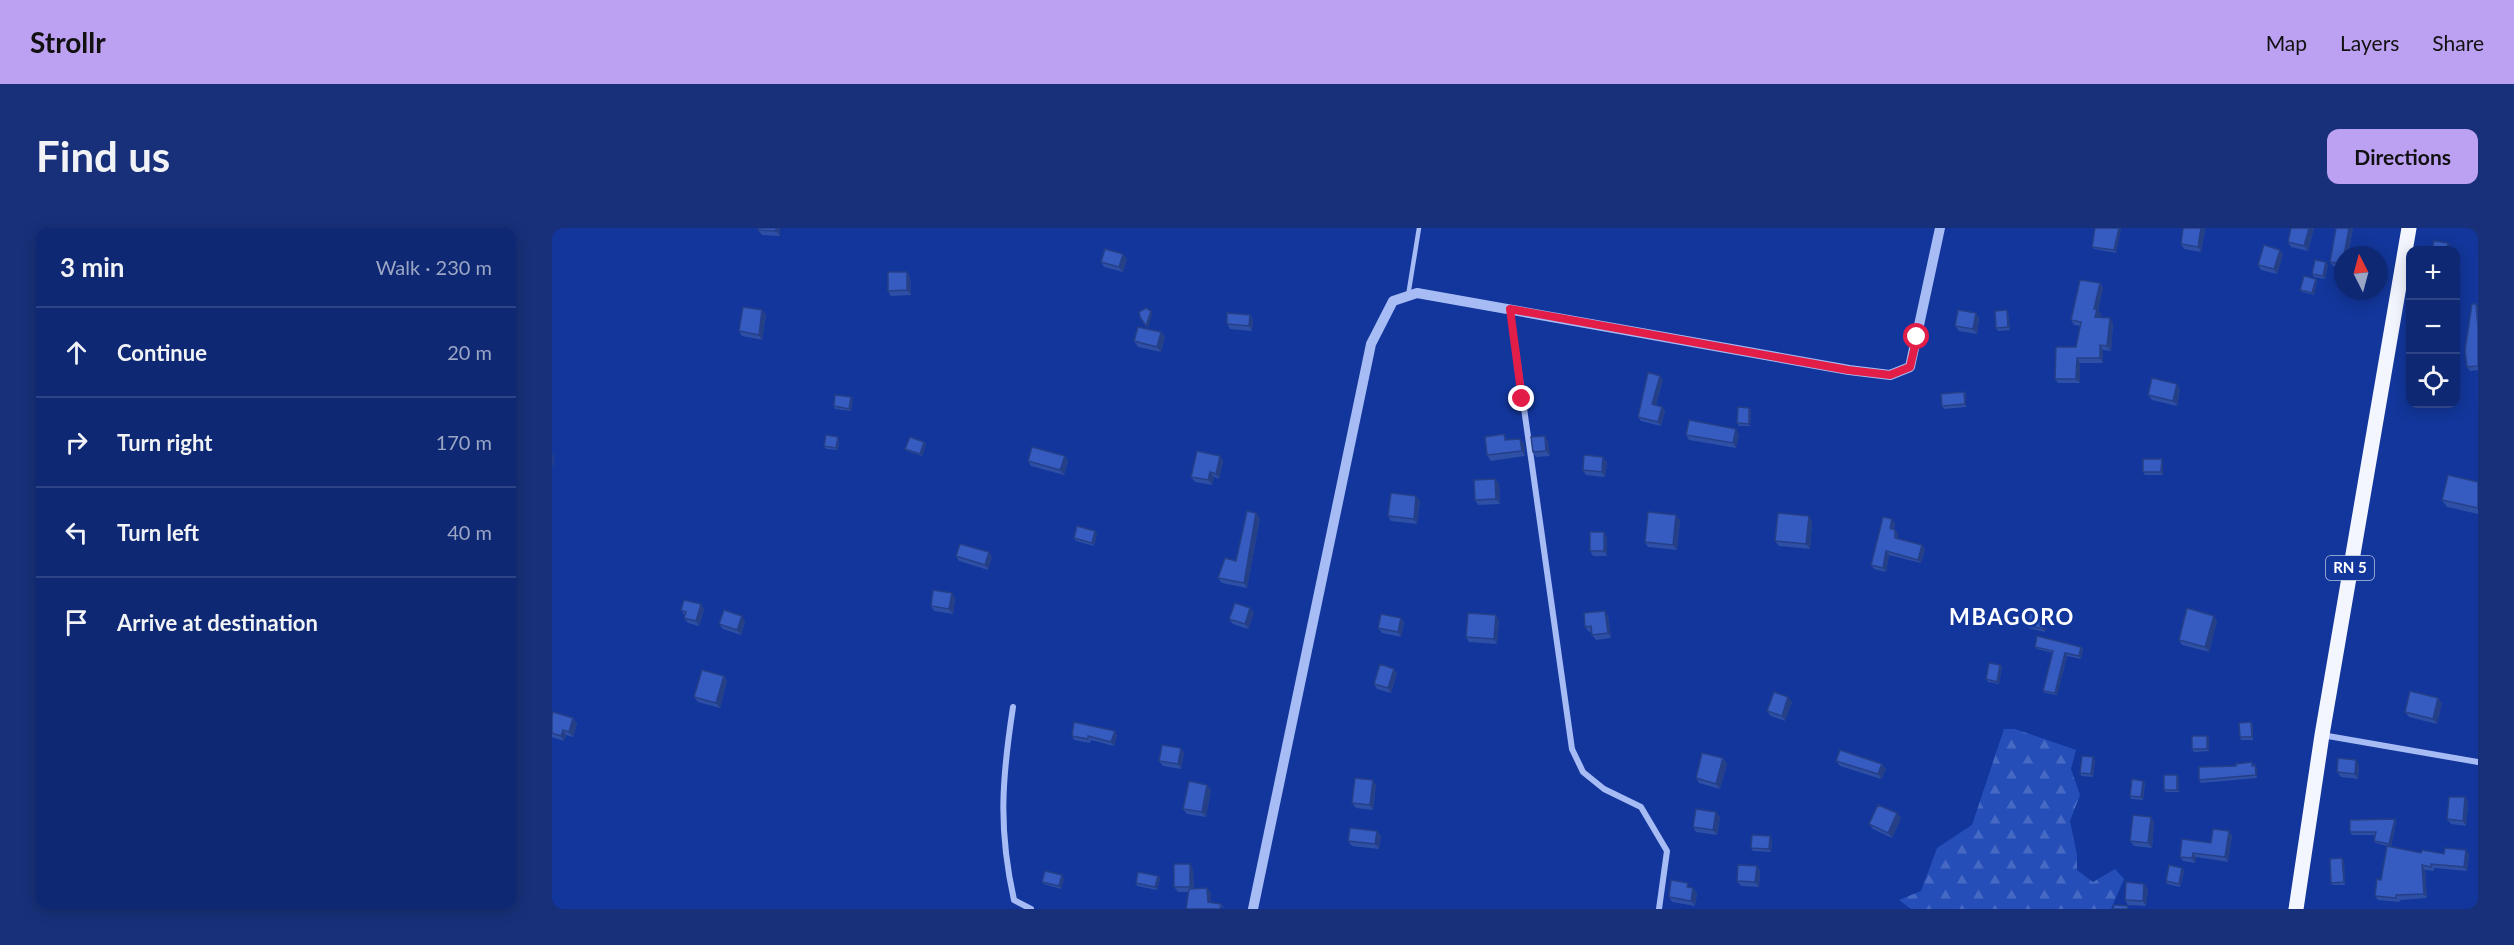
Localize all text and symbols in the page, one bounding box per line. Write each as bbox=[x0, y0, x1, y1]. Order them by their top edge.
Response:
text: Strollr bbox=[30, 25, 106, 59]
text: Map bbox=[2266, 30, 2307, 55]
text: Layers bbox=[2340, 30, 2399, 55]
text: Share bbox=[2432, 30, 2484, 55]
button: Directions bbox=[2327, 129, 2478, 184]
text: Find us bbox=[36, 131, 170, 181]
north arrow bbox=[2334, 246, 2388, 300]
map controls bbox=[2406, 246, 2460, 408]
button: + bbox=[2406, 246, 2460, 300]
text: 3 min bbox=[60, 251, 124, 283]
text: Walk · 230 m bbox=[376, 255, 492, 279]
button: − bbox=[2406, 300, 2460, 354]
route start bbox=[1903, 323, 1929, 349]
icon: ahead bbox=[60, 336, 93, 369]
text: Continue bbox=[117, 339, 207, 366]
text: 20 m bbox=[447, 340, 492, 364]
button: locate bbox=[2406, 354, 2460, 408]
route end bbox=[1508, 385, 1534, 411]
icon: right bbox=[60, 426, 93, 459]
text: Turn right bbox=[117, 429, 212, 456]
text: 170 m bbox=[436, 430, 492, 454]
icon: left bbox=[60, 516, 93, 549]
text: Turn left bbox=[117, 519, 199, 546]
text: 40 m bbox=[447, 520, 492, 544]
road number: RN 5 bbox=[2326, 556, 2374, 580]
district label: MBAGORO bbox=[1949, 603, 2075, 630]
icon: arrive bbox=[60, 606, 93, 639]
text: Arrive at destination bbox=[117, 609, 318, 636]

